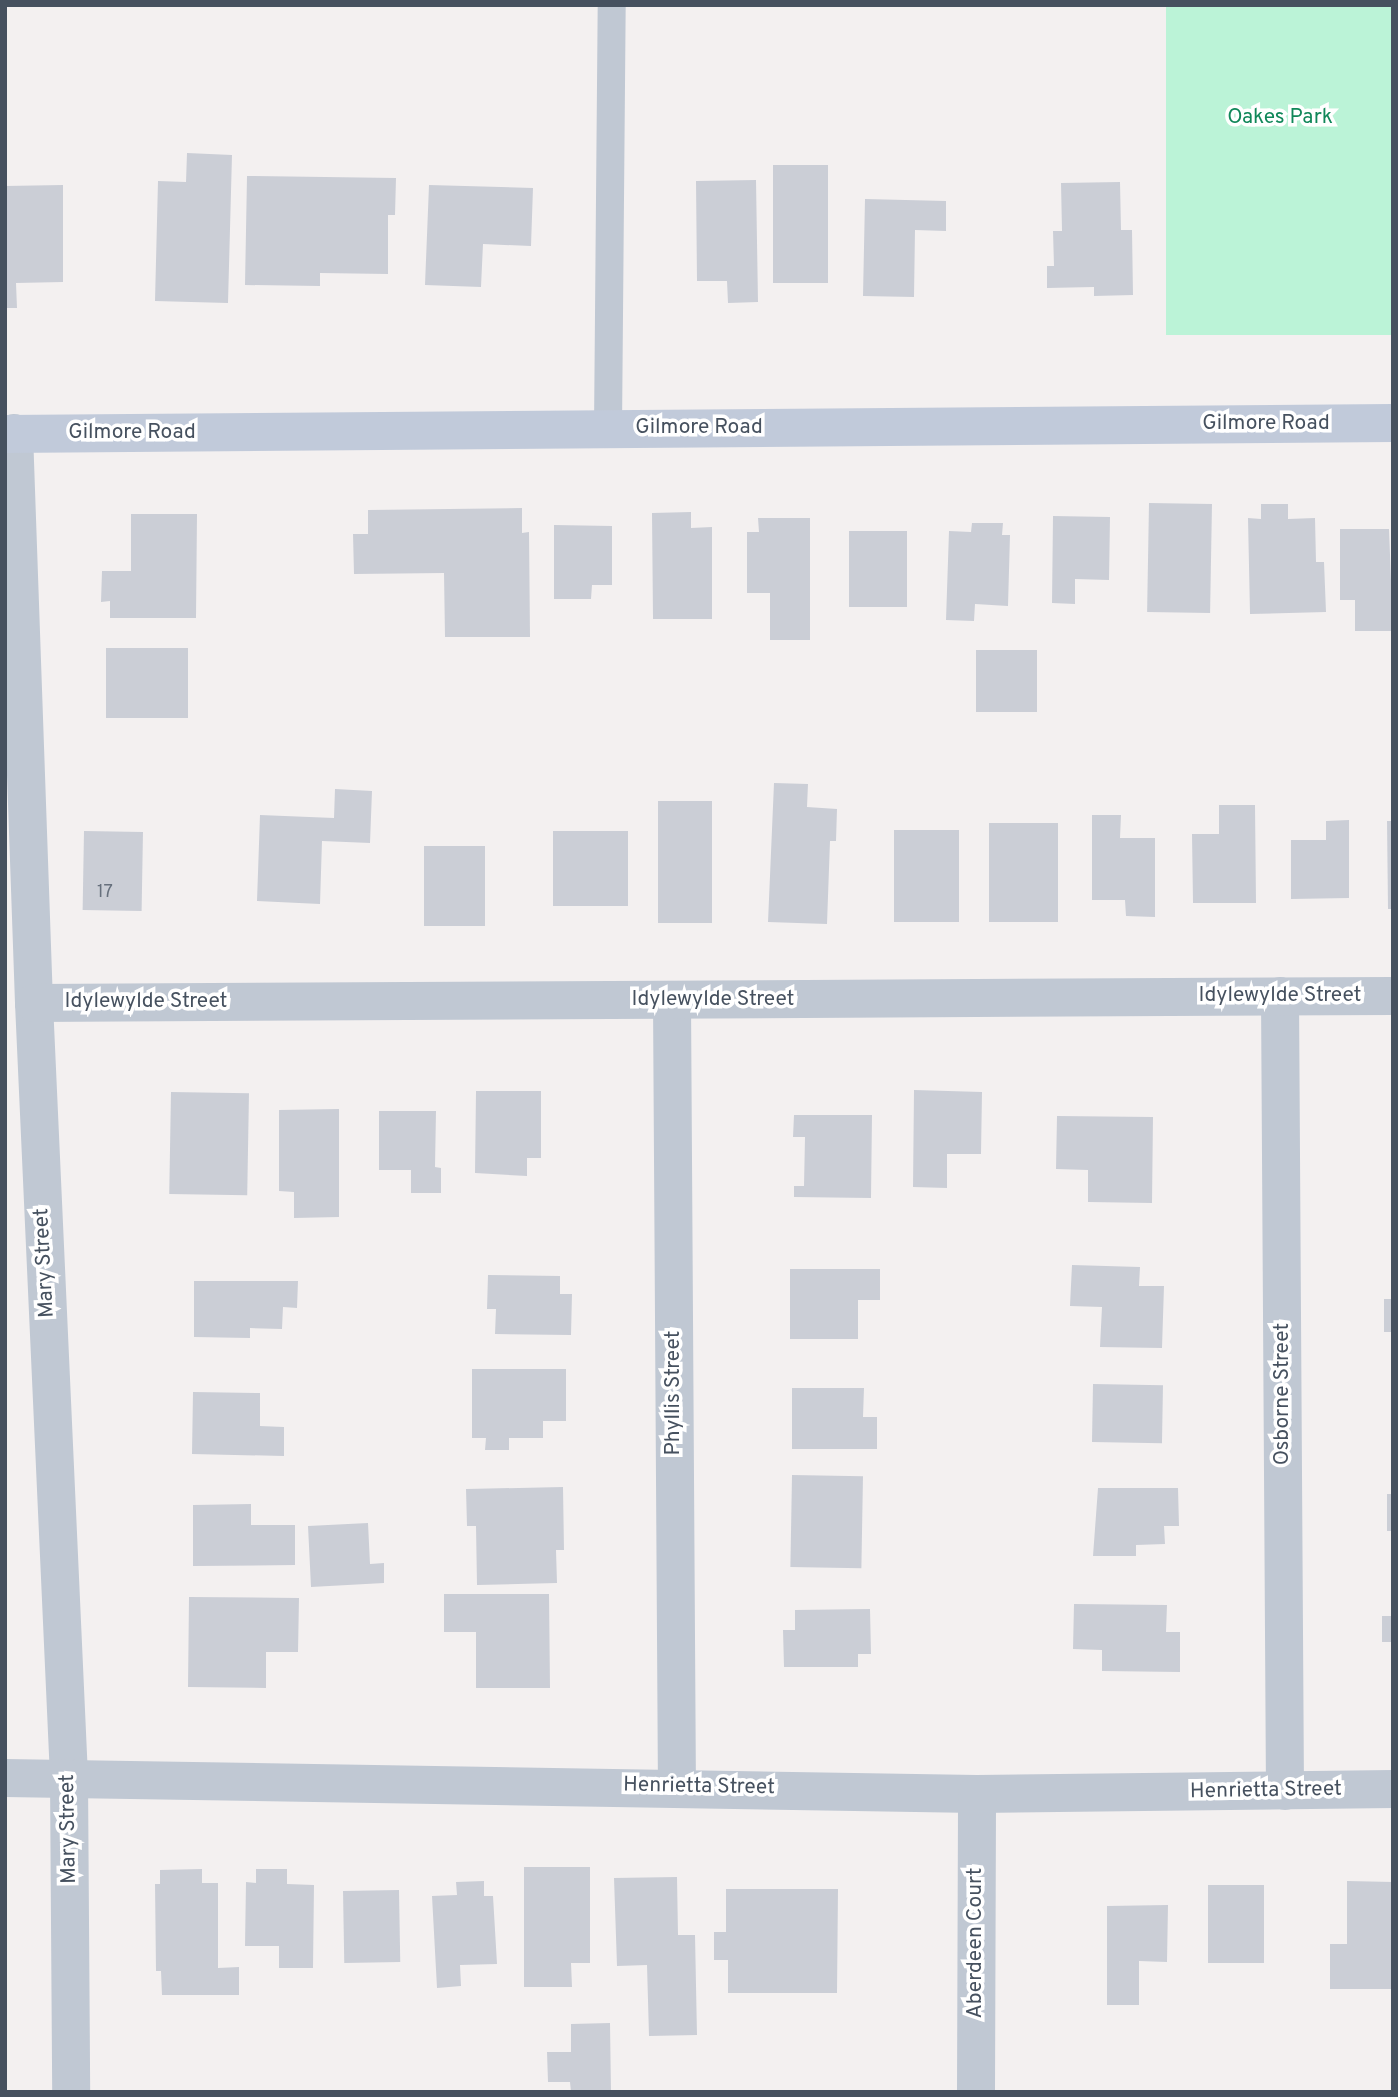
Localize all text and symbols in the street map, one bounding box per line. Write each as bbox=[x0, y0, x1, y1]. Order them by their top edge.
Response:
park label: Oakes Park bbox=[1227, 105, 1333, 131]
street label: Gilmore Road bbox=[1202, 411, 1330, 437]
street label: Gilmore Road bbox=[635, 415, 763, 441]
street label: Gilmore Road bbox=[68, 420, 196, 446]
house number: 17 bbox=[97, 882, 113, 904]
street label: Idylewylde Street bbox=[1199, 983, 1361, 1009]
street label: Idylewylde Street bbox=[632, 987, 794, 1013]
street label: Idylewylde Street bbox=[65, 989, 227, 1015]
street label: Mary Street bbox=[30, 1208, 60, 1318]
street label: Osborne Street bbox=[1270, 1323, 1296, 1465]
street label: Phyllis Street bbox=[661, 1330, 687, 1456]
street label: Henrietta Street bbox=[623, 1773, 775, 1801]
street label: Mary Street bbox=[55, 1774, 83, 1884]
street label: Henrietta Street bbox=[1190, 1777, 1342, 1805]
street label: Aberdeen Court bbox=[963, 1867, 989, 2019]

